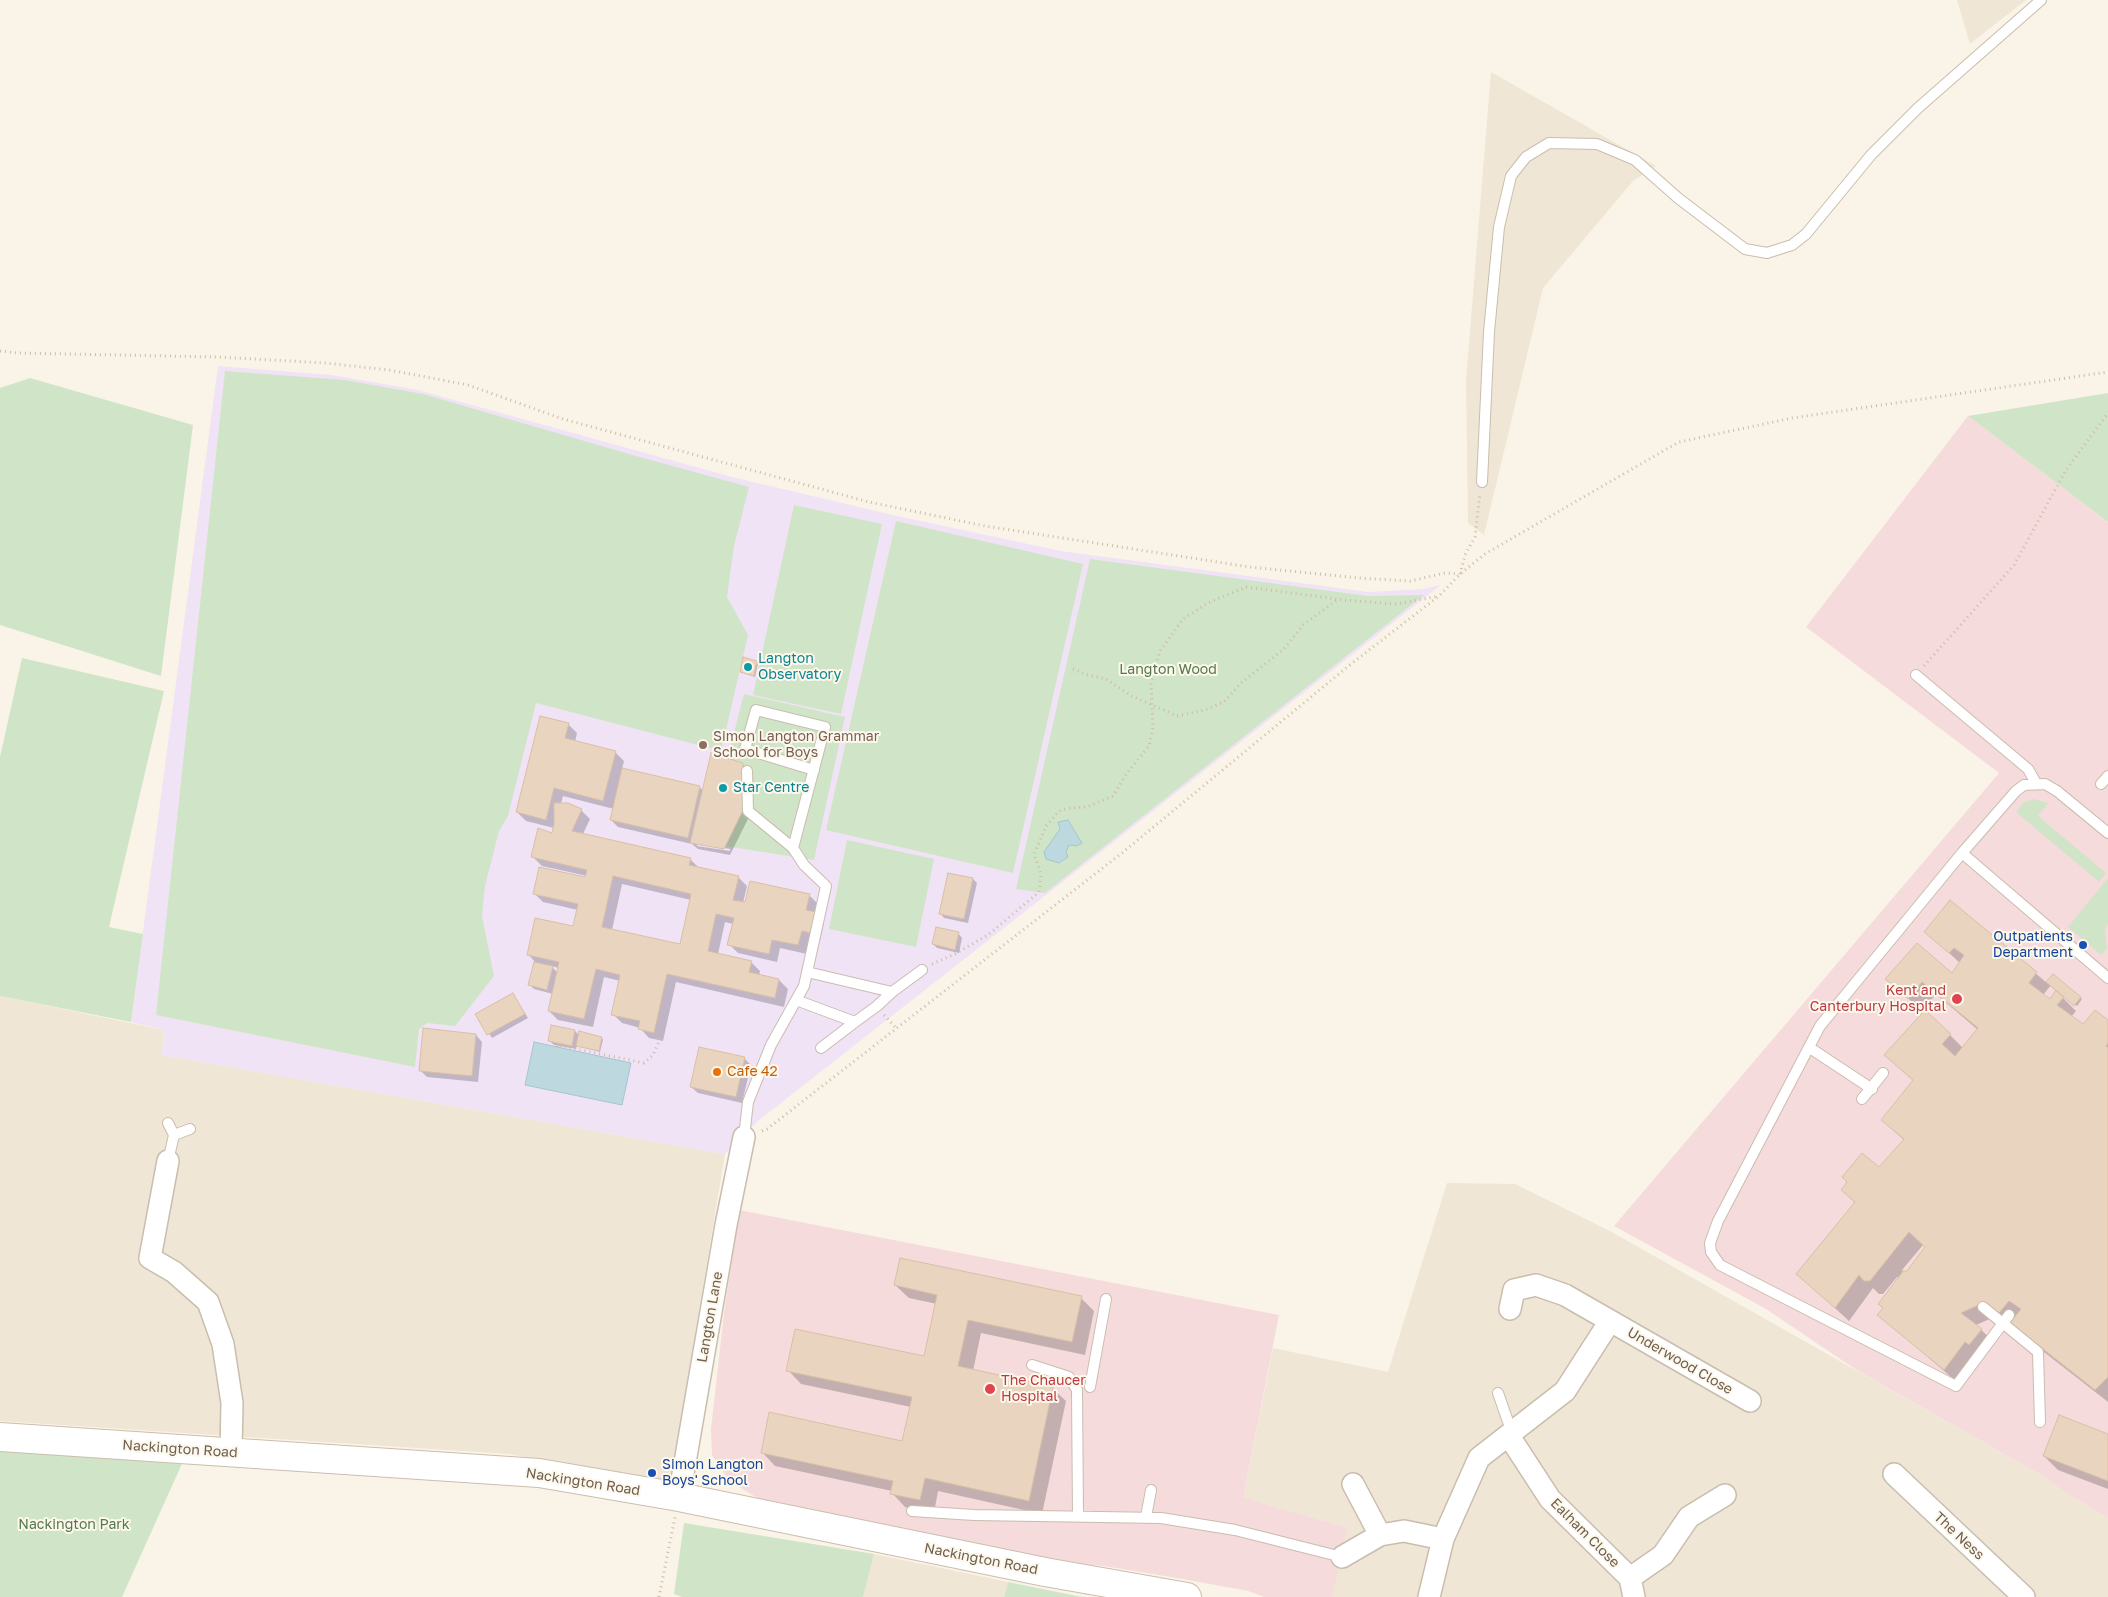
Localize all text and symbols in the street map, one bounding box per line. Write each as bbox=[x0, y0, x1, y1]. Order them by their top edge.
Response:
place label: Langton Observatory bbox=[758, 651, 841, 684]
marker: Langton Observatory bbox=[742, 661, 754, 673]
park label: Langton Wood bbox=[1119, 662, 1217, 678]
place label: Simon Langton Grammar School for Boys bbox=[713, 729, 879, 762]
marker: Simon Langton Grammar School for Boys bbox=[697, 739, 709, 751]
place label: Star Centre bbox=[733, 780, 809, 796]
marker: Star Centre bbox=[717, 782, 729, 794]
place label: Outpatients Department bbox=[1993, 929, 2073, 962]
marker: Outpatients Department bbox=[2077, 939, 2089, 951]
place label: Kent and Canterbury Hospital bbox=[1810, 983, 1946, 1016]
marker: Kent and Canterbury Hospital bbox=[1950, 992, 1964, 1006]
place label: Cafe 42 bbox=[727, 1064, 778, 1080]
marker: Cafe 42 bbox=[711, 1066, 723, 1078]
street label: Langton Lane bbox=[694, 1270, 726, 1364]
street label: Underwood Close bbox=[1624, 1324, 1736, 1398]
place label: The Chaucer Hospital bbox=[1001, 1373, 1086, 1405]
marker: The Chaucer Hospital bbox=[983, 1382, 997, 1396]
street label: Nackington Road bbox=[122, 1437, 238, 1461]
place label: Simon Langton Boys' School bbox=[662, 1457, 763, 1490]
street label: Nackington Road bbox=[525, 1465, 641, 1499]
marker: Simon Langton Boys' School bbox=[646, 1467, 658, 1479]
street label: Ealham Close bbox=[1547, 1495, 1623, 1571]
street label: The Ness bbox=[1930, 1509, 1988, 1563]
park label: Nackington Park bbox=[18, 1517, 130, 1533]
street label: Nackington Road bbox=[923, 1540, 1039, 1578]

